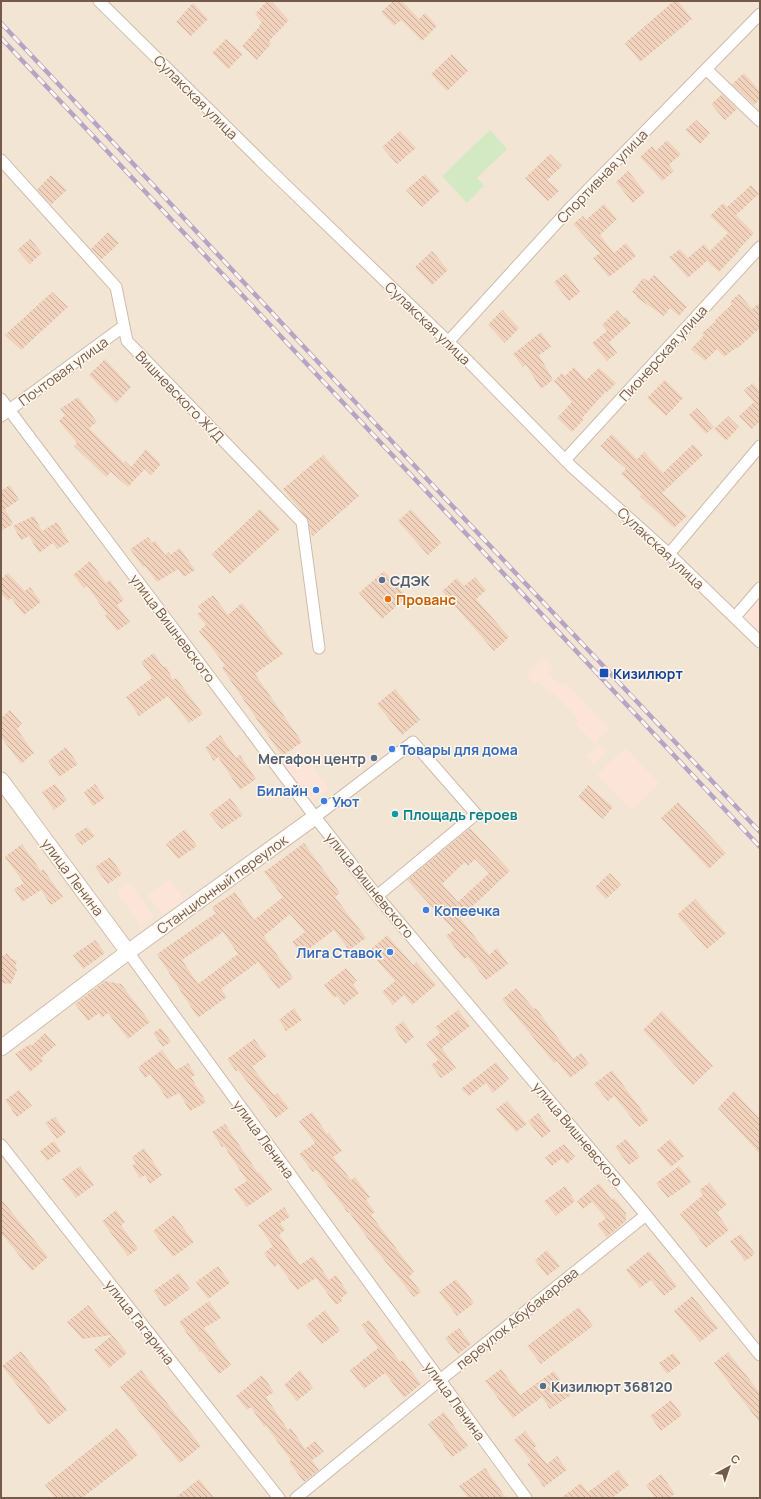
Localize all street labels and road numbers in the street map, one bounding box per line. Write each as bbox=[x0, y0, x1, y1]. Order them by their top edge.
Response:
street label: Сулакская улица bbox=[150, 51, 242, 143]
street label: Спортивная улица bbox=[552, 125, 652, 227]
street label: Сулакская улица bbox=[381, 277, 475, 369]
street label: Пионерская улица bbox=[615, 301, 711, 405]
street label: Почтовая улица bbox=[14, 332, 112, 410]
street label: Вишневского Ж/Д bbox=[132, 346, 228, 446]
street label: Сулакская улица bbox=[613, 503, 709, 593]
street label: улица Вишневского bbox=[126, 570, 220, 686]
street label: улица Вишневского bbox=[321, 828, 419, 942]
street label: Станционный переулок bbox=[153, 829, 292, 938]
street label: улица Ленина bbox=[38, 834, 108, 920]
street label: улица Вишневского bbox=[529, 1078, 627, 1190]
street label: улица Ленина bbox=[229, 1096, 299, 1182]
street label: переулок Абубакарова bbox=[452, 1263, 582, 1373]
street label: улица Гагарина bbox=[101, 1276, 179, 1368]
street label: улица Ленина bbox=[420, 1358, 490, 1444]

